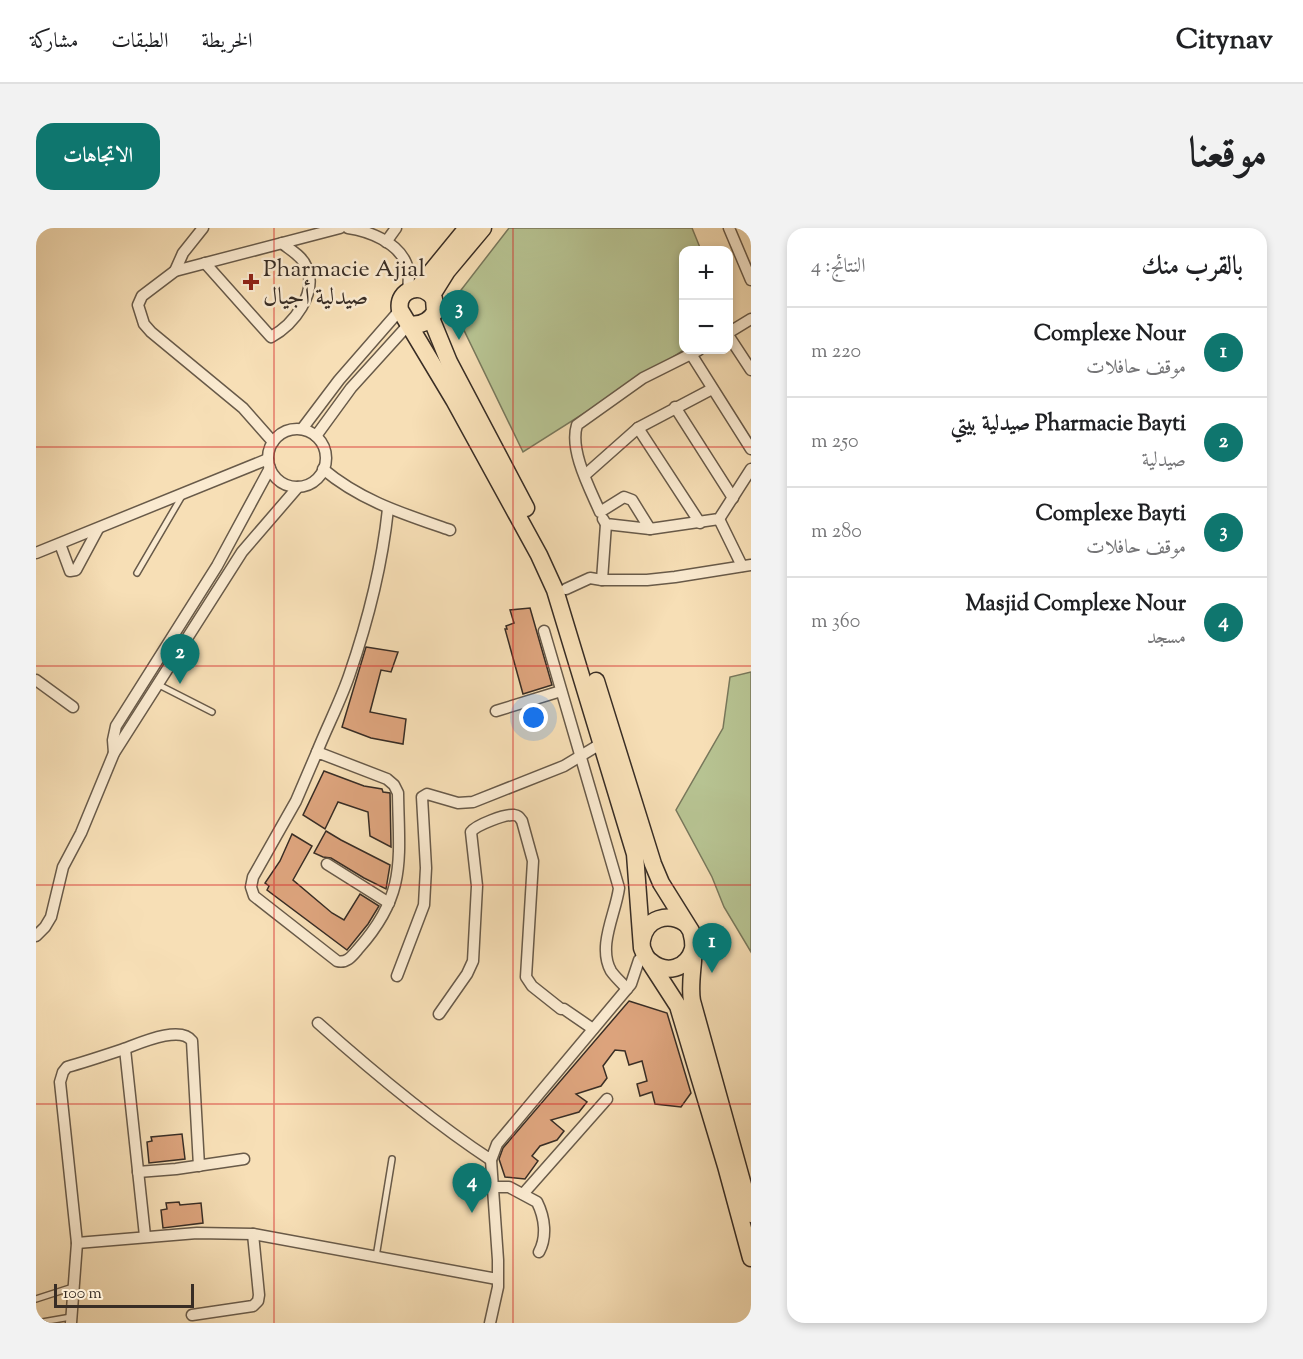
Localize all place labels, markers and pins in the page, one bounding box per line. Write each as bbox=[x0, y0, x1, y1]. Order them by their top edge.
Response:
place label: Pharmacie Ajial صيدلية أجيال bbox=[263, 253, 425, 315]
marker: Pharmacie Ajial صيدلية أجيال bbox=[244, 275, 258, 289]
pin: 3 bbox=[440, 291, 478, 340]
pin: 2 bbox=[160, 634, 200, 684]
pin: 1 bbox=[692, 924, 732, 973]
pin: 4 bbox=[452, 1164, 492, 1213]

